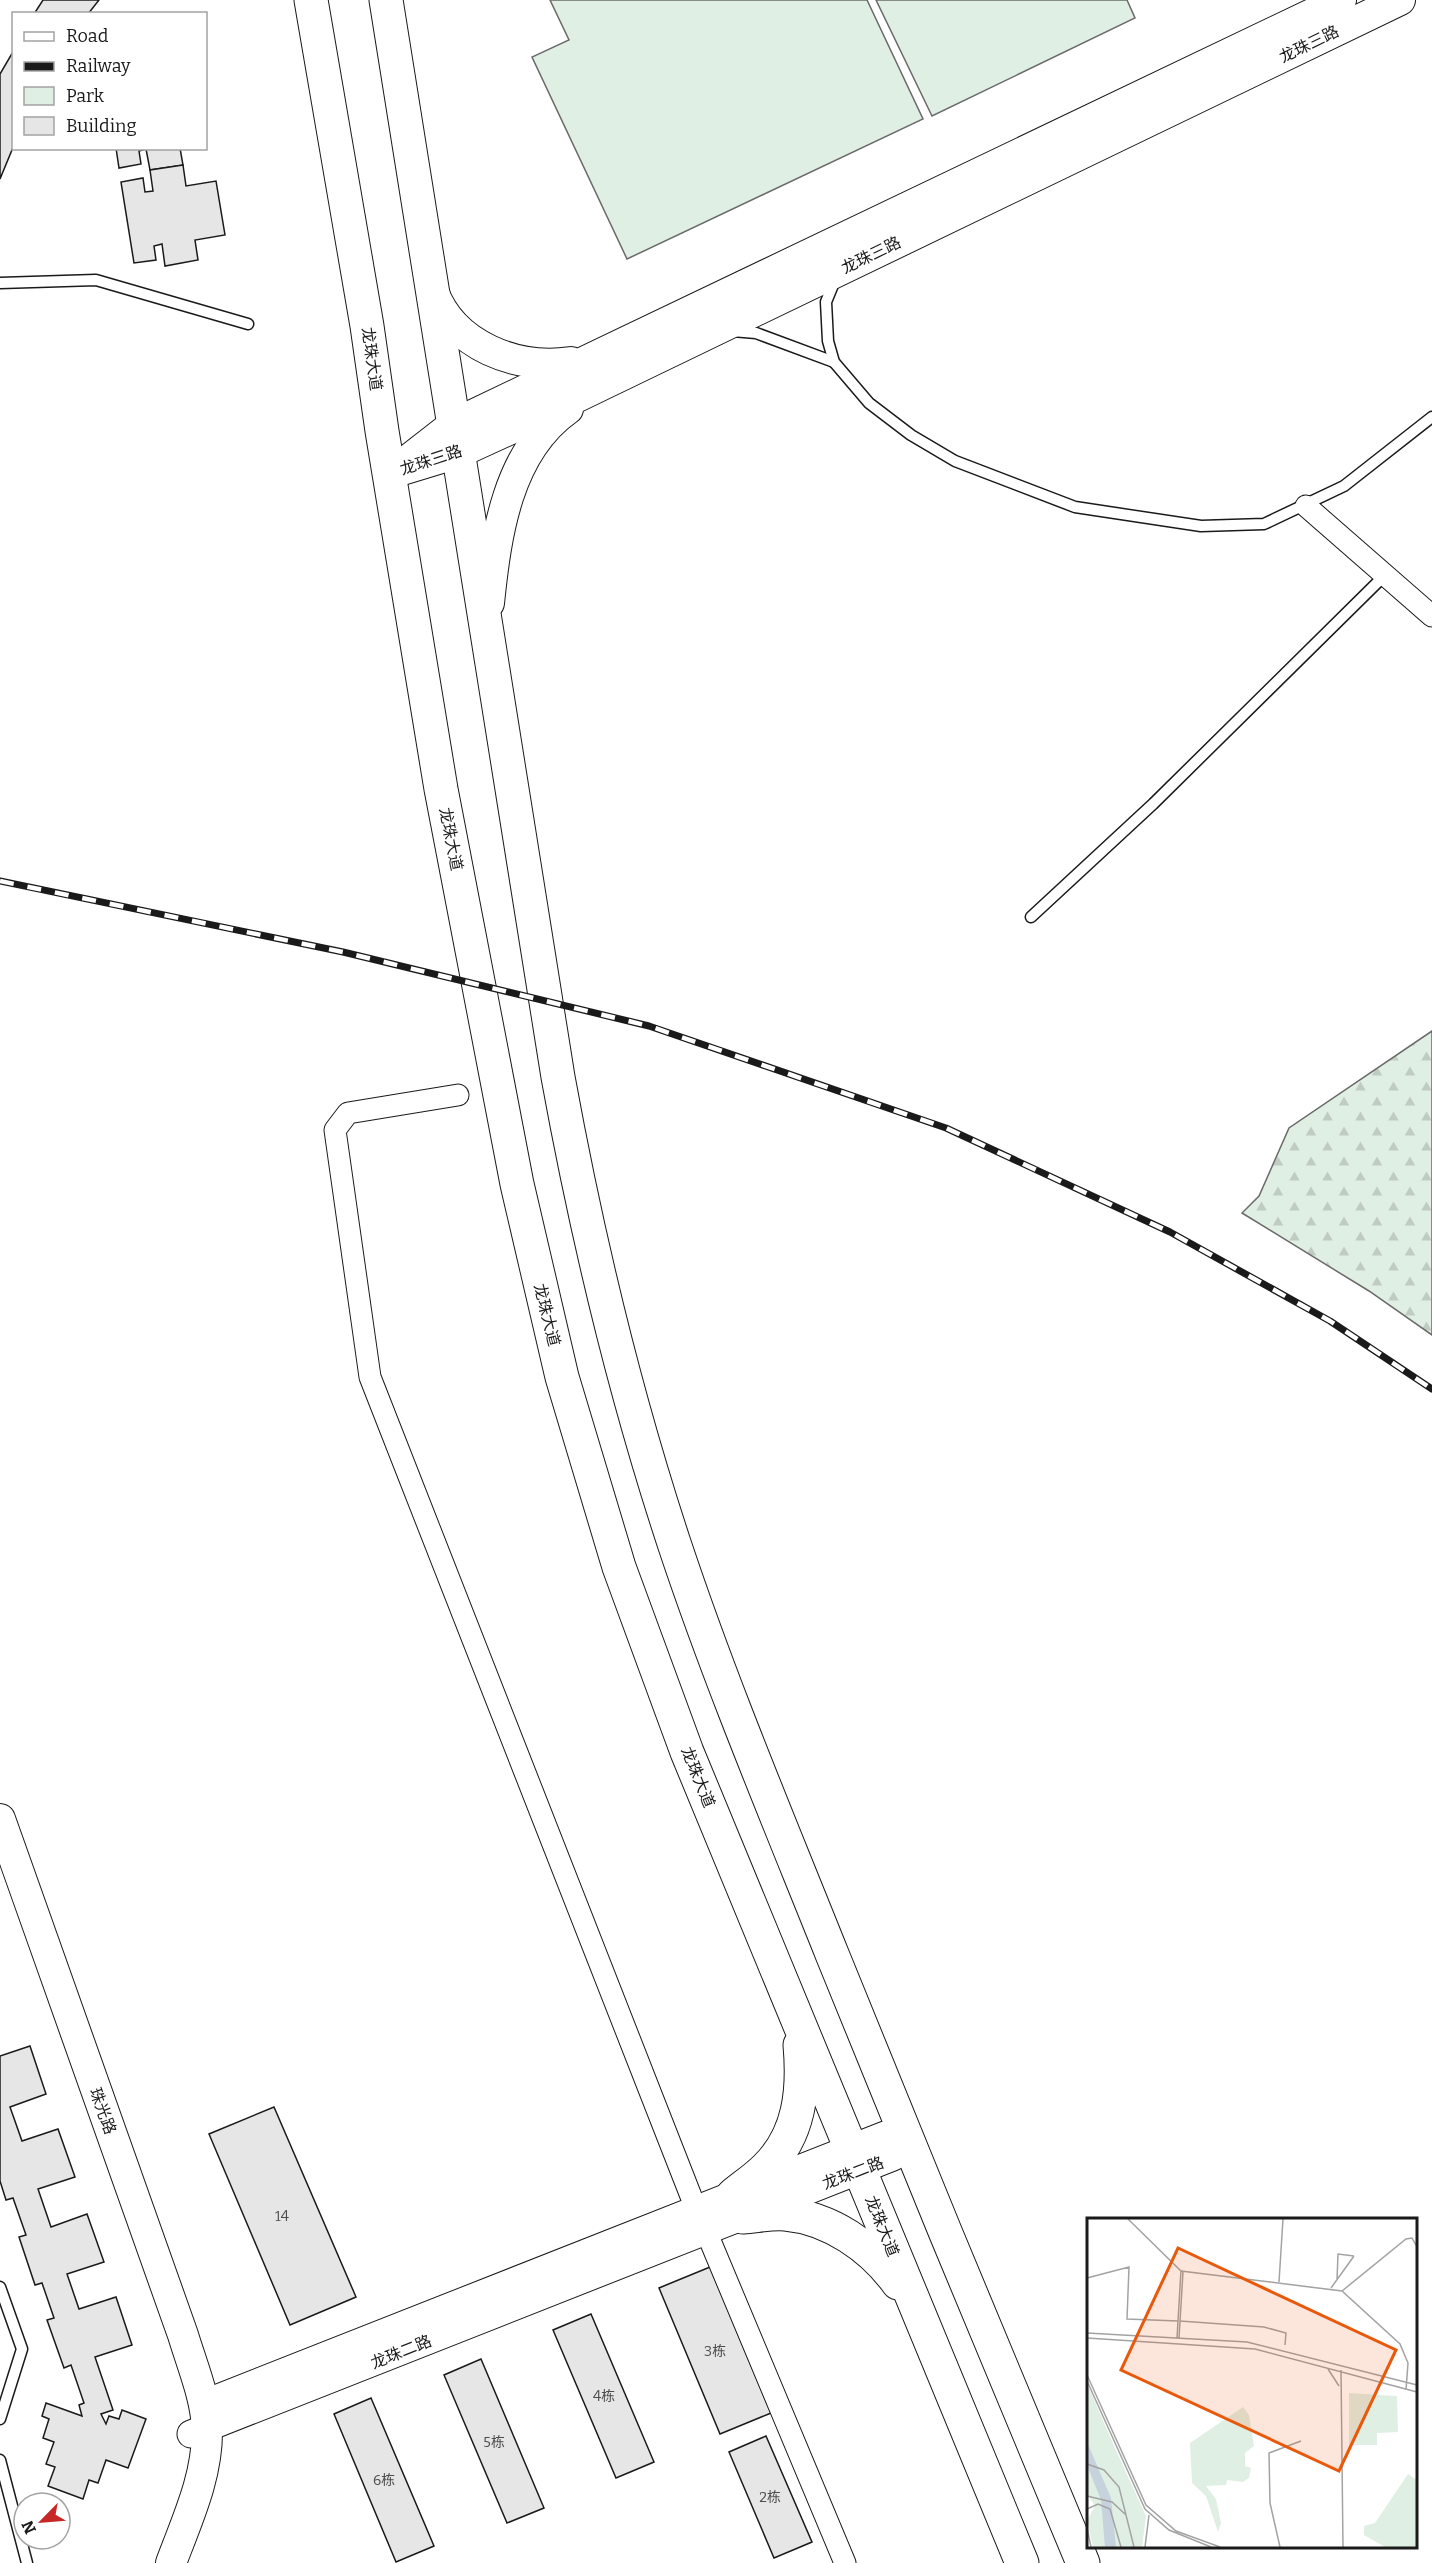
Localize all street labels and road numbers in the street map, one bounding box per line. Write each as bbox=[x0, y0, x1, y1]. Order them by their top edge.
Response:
street label: 龙珠三路 bbox=[1276, 21, 1342, 67]
street label: 龙珠三路 bbox=[838, 232, 904, 278]
street label: 龙珠大道 bbox=[358, 326, 386, 392]
street label: 龙珠三路 bbox=[398, 441, 464, 479]
street label: 龙珠大道 bbox=[436, 806, 466, 872]
street label: 龙珠大道 bbox=[530, 1282, 564, 1348]
street label: 龙珠大道 bbox=[677, 1744, 719, 1810]
street label: 珠光路 bbox=[86, 2085, 120, 2137]
street label: 龙珠二路 bbox=[820, 2153, 886, 2193]
street label: 龙珠大道 bbox=[861, 2193, 903, 2259]
street label: 龙珠二路 bbox=[368, 2331, 434, 2373]

